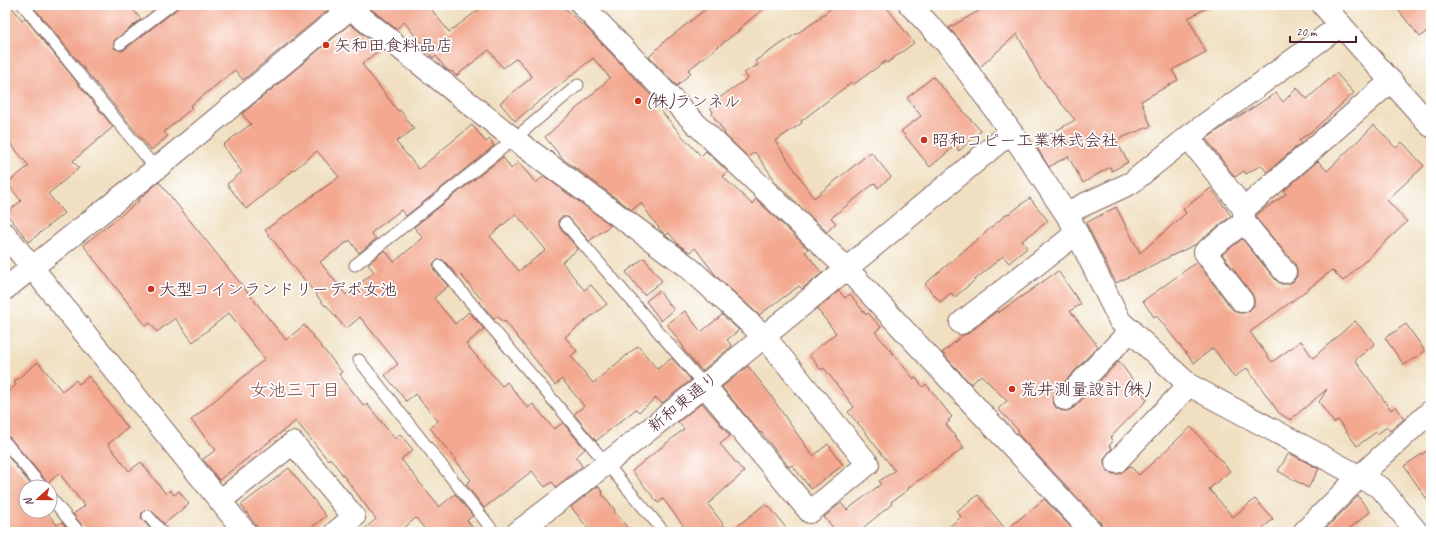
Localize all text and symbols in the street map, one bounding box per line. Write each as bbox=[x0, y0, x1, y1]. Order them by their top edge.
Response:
scale bar bbox=[1290, 18, 1356, 44]
text: 20 m bbox=[1296, 24, 1318, 40]
place label: 矢和田食料品店 bbox=[334, 35, 453, 56]
marker: 矢和田食料品店 bbox=[321, 40, 331, 50]
place label: (株)ランネル bbox=[646, 91, 741, 112]
marker: (株)ランネル bbox=[633, 96, 643, 106]
place label: 昭和コピー工業株式会社 bbox=[932, 130, 1118, 151]
marker: 昭和コピー工業株式会社 bbox=[919, 135, 929, 145]
place label: 大型コインランドリーデポ女池 bbox=[159, 279, 397, 300]
marker: 大型コインランドリーデポ女池 bbox=[146, 284, 156, 294]
street label: 新和東通り bbox=[643, 367, 723, 437]
district label: 女池三丁目 bbox=[250, 379, 340, 401]
place label: 荒井測量設計(株) bbox=[1020, 379, 1152, 400]
marker: 荒井測量設計(株) bbox=[1007, 384, 1017, 394]
north arrow bbox=[18, 479, 58, 519]
text: N bbox=[20, 495, 36, 508]

